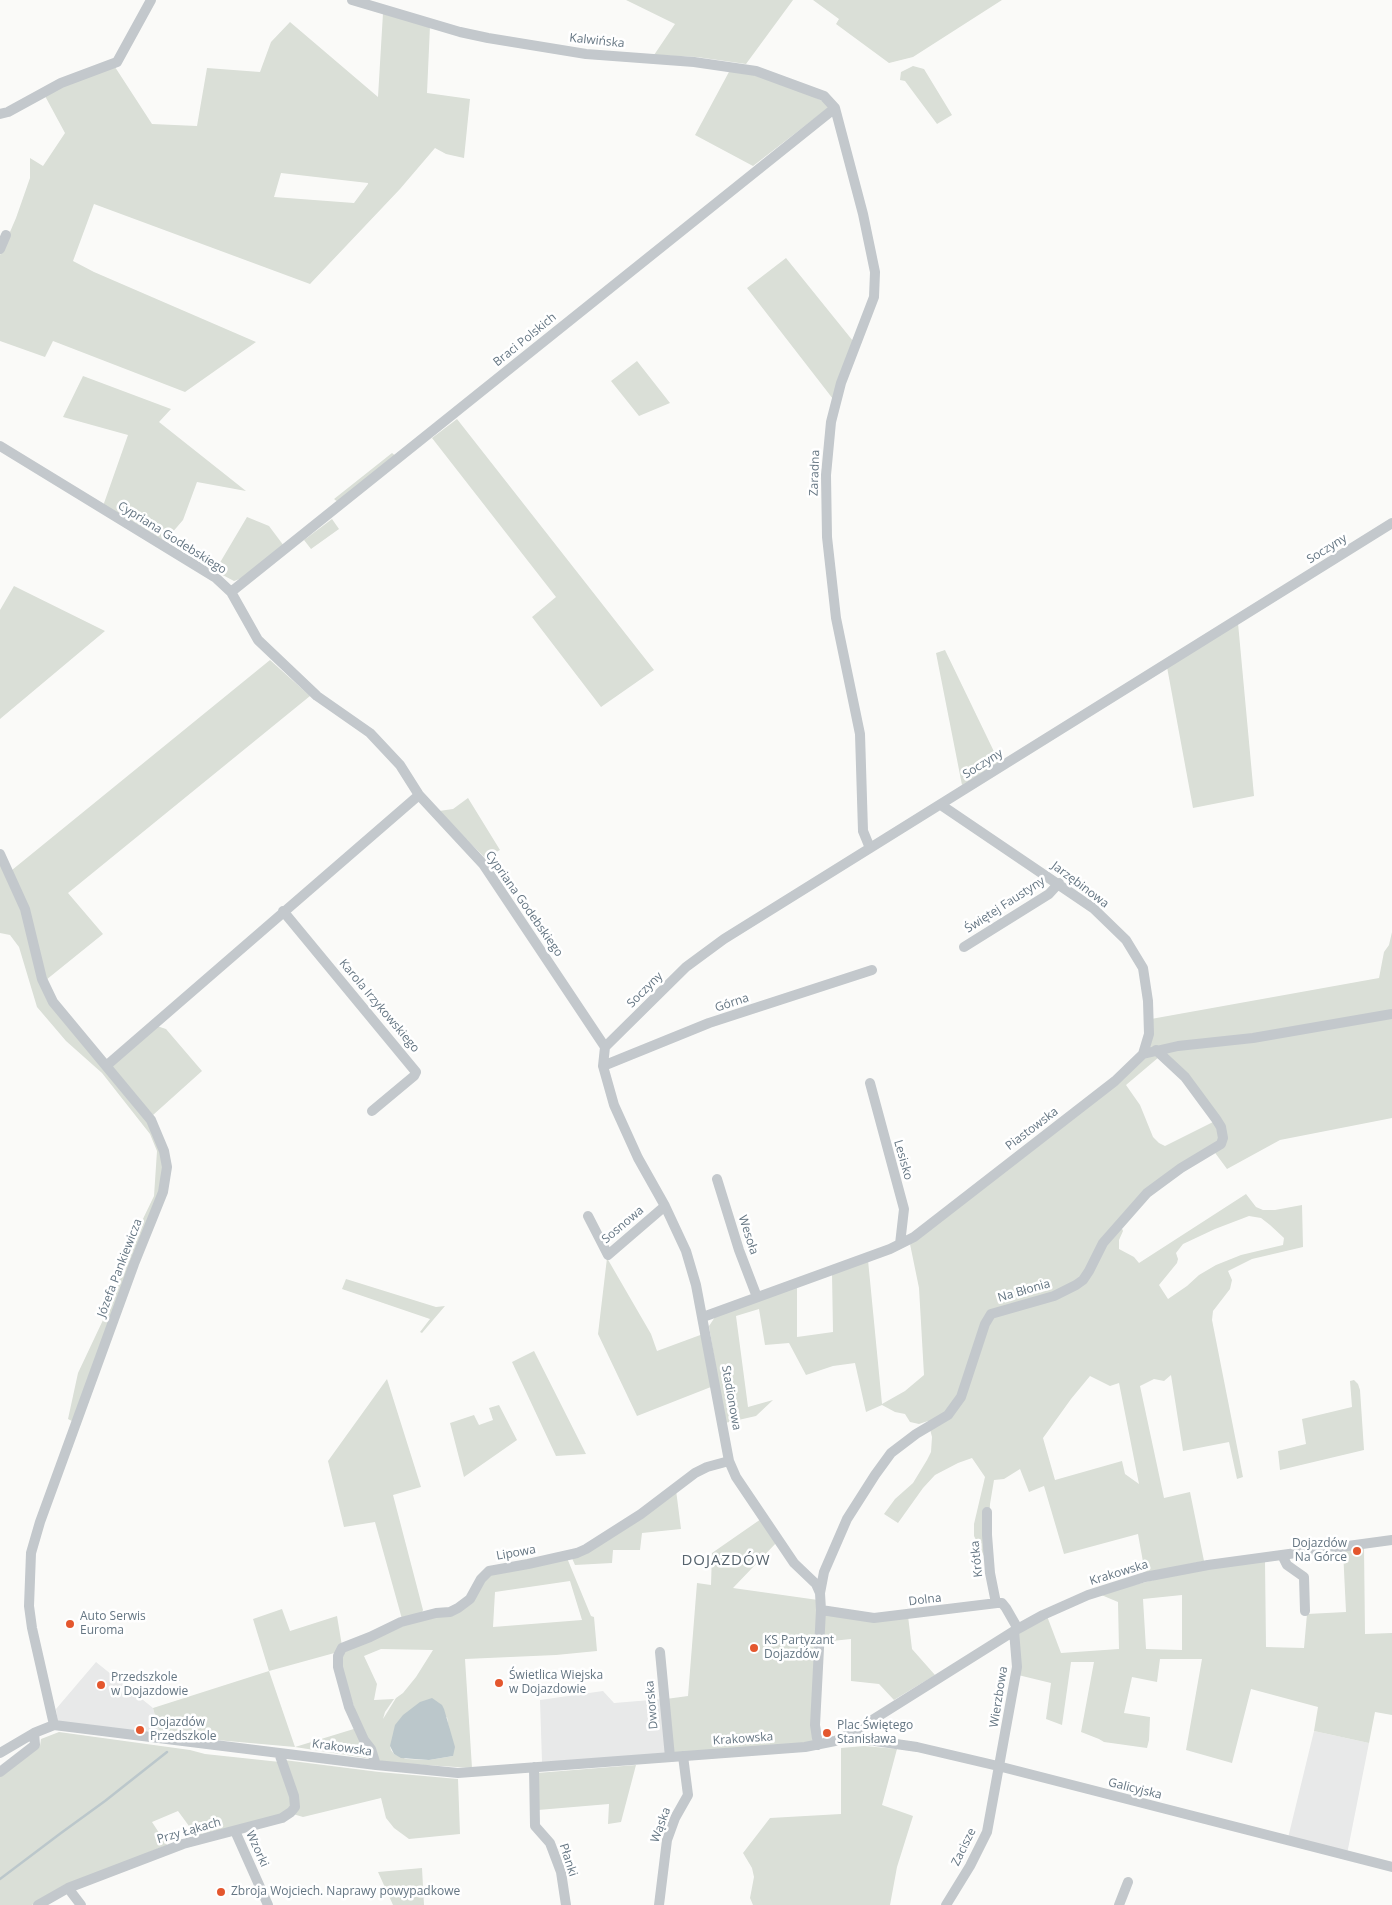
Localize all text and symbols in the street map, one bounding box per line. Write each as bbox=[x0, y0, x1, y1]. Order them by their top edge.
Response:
street label: Kalwińska bbox=[569, 31, 625, 51]
street label: Braci Polskich bbox=[491, 310, 559, 370]
street label: Zaradna bbox=[807, 450, 823, 496]
street label: Cypriana Godebskiego bbox=[115, 499, 229, 577]
street label: Soczyny bbox=[1304, 531, 1350, 567]
street label: Soczyny bbox=[960, 746, 1006, 782]
street label: Cypriana Godebskiego bbox=[482, 848, 566, 960]
street label: Jarzębinowa bbox=[1048, 859, 1112, 911]
street label: Świętej Faustyny bbox=[962, 874, 1048, 936]
street label: Karola Irzykowskiego bbox=[336, 956, 422, 1056]
street label: Soczyny bbox=[624, 969, 666, 1011]
street label: Górna bbox=[713, 991, 751, 1015]
street label: Piastowska bbox=[1003, 1105, 1061, 1153]
street label: Lesisko bbox=[890, 1138, 916, 1182]
street label: Sosnowa bbox=[599, 1203, 647, 1247]
street label: Wesoła bbox=[735, 1214, 761, 1256]
street label: Józefa Pankiewicza bbox=[95, 1217, 145, 1319]
street label: Na Błonia bbox=[996, 1277, 1052, 1305]
street label: Stadionowa bbox=[718, 1364, 744, 1432]
place label: Dojazdów Na Górce bbox=[1292, 1537, 1347, 1565]
street label: Krótka bbox=[968, 1540, 986, 1578]
street label: Lipowa bbox=[495, 1542, 537, 1564]
marker: Dojazdów Na Górce bbox=[1351, 1545, 1363, 1557]
district label: DOJAZDÓW bbox=[680, 1552, 772, 1570]
street label: Krakowska bbox=[1088, 1557, 1150, 1589]
street label: Dolna bbox=[908, 1591, 942, 1609]
place label: Auto Serwis Euroma bbox=[80, 1610, 146, 1638]
marker: Auto Serwis Euroma bbox=[64, 1618, 76, 1630]
place label: KS Partyzant Dojazdów bbox=[764, 1634, 834, 1662]
marker: KS Partyzant Dojazdów bbox=[748, 1642, 760, 1654]
street label: Wierzbowa bbox=[987, 1665, 1011, 1729]
place label: Świetlica Wiejska w Dojazdowie bbox=[509, 1669, 603, 1697]
place label: Przedszkole w Dojazdowie bbox=[111, 1671, 188, 1699]
marker: Świetlica Wiejska w Dojazdowie bbox=[493, 1677, 505, 1689]
marker: Przedszkole w Dojazdowie bbox=[95, 1679, 107, 1691]
street label: Dworska bbox=[643, 1680, 661, 1730]
place label: Dojazdów Przedszkole bbox=[150, 1716, 216, 1744]
place label: Plac Świętego Stanisława bbox=[837, 1719, 913, 1747]
marker: Dojazdów Przedszkole bbox=[134, 1724, 146, 1736]
marker: Plac Świętego Stanisława bbox=[821, 1727, 833, 1739]
street label: Krakowska bbox=[712, 1730, 774, 1748]
street label: Krakowska bbox=[311, 1737, 373, 1759]
street label: Galicyjska bbox=[1107, 1775, 1163, 1803]
street label: Wąska bbox=[648, 1805, 674, 1845]
street label: Przy Łąkach bbox=[155, 1815, 223, 1847]
street label: Zacisze bbox=[949, 1826, 979, 1868]
street label: Wzorki bbox=[243, 1829, 271, 1869]
street label: Płanki bbox=[556, 1842, 580, 1878]
place label: Zbroja Wojciech. Naprawy powypadkowe bbox=[231, 1885, 460, 1899]
marker: Zbroja Wojciech. Naprawy powypadkowe bbox=[215, 1886, 227, 1898]

